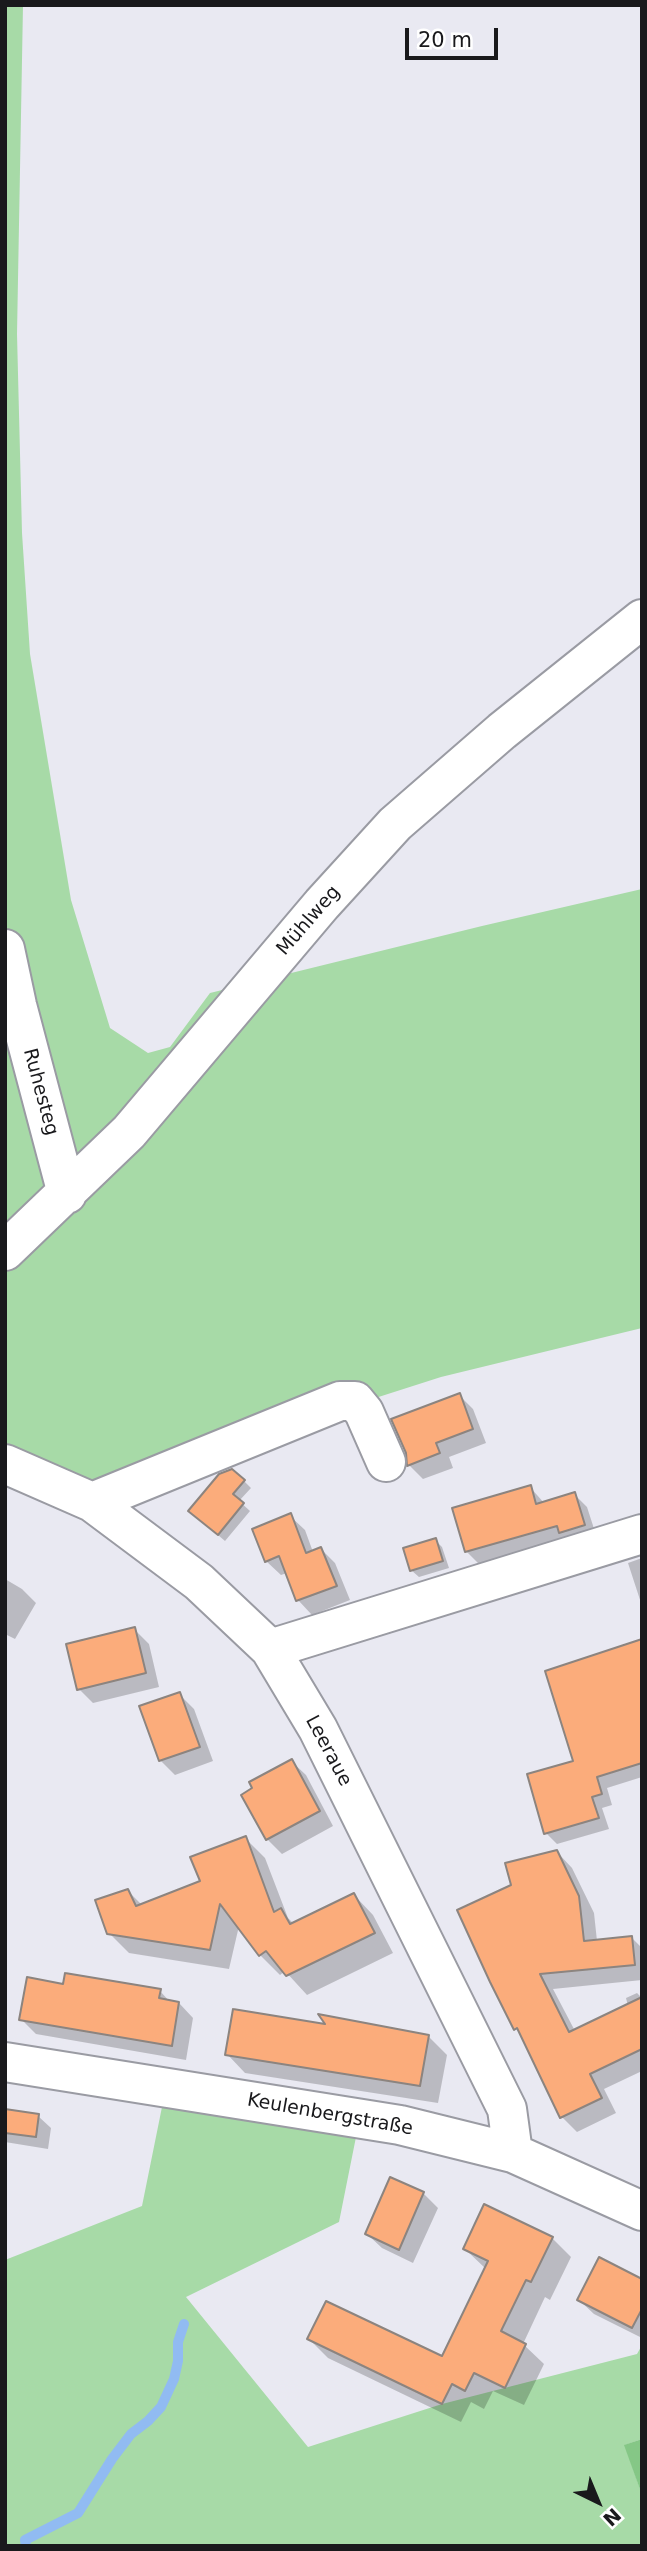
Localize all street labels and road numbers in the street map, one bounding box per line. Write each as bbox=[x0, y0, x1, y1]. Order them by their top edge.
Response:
street label: Mühlweg bbox=[272, 881, 346, 961]
street label: Ruhesteg bbox=[17, 1046, 63, 1138]
street label: Leeraue bbox=[300, 1712, 356, 1790]
street label: Keulenbergstraße bbox=[245, 2089, 415, 2141]

